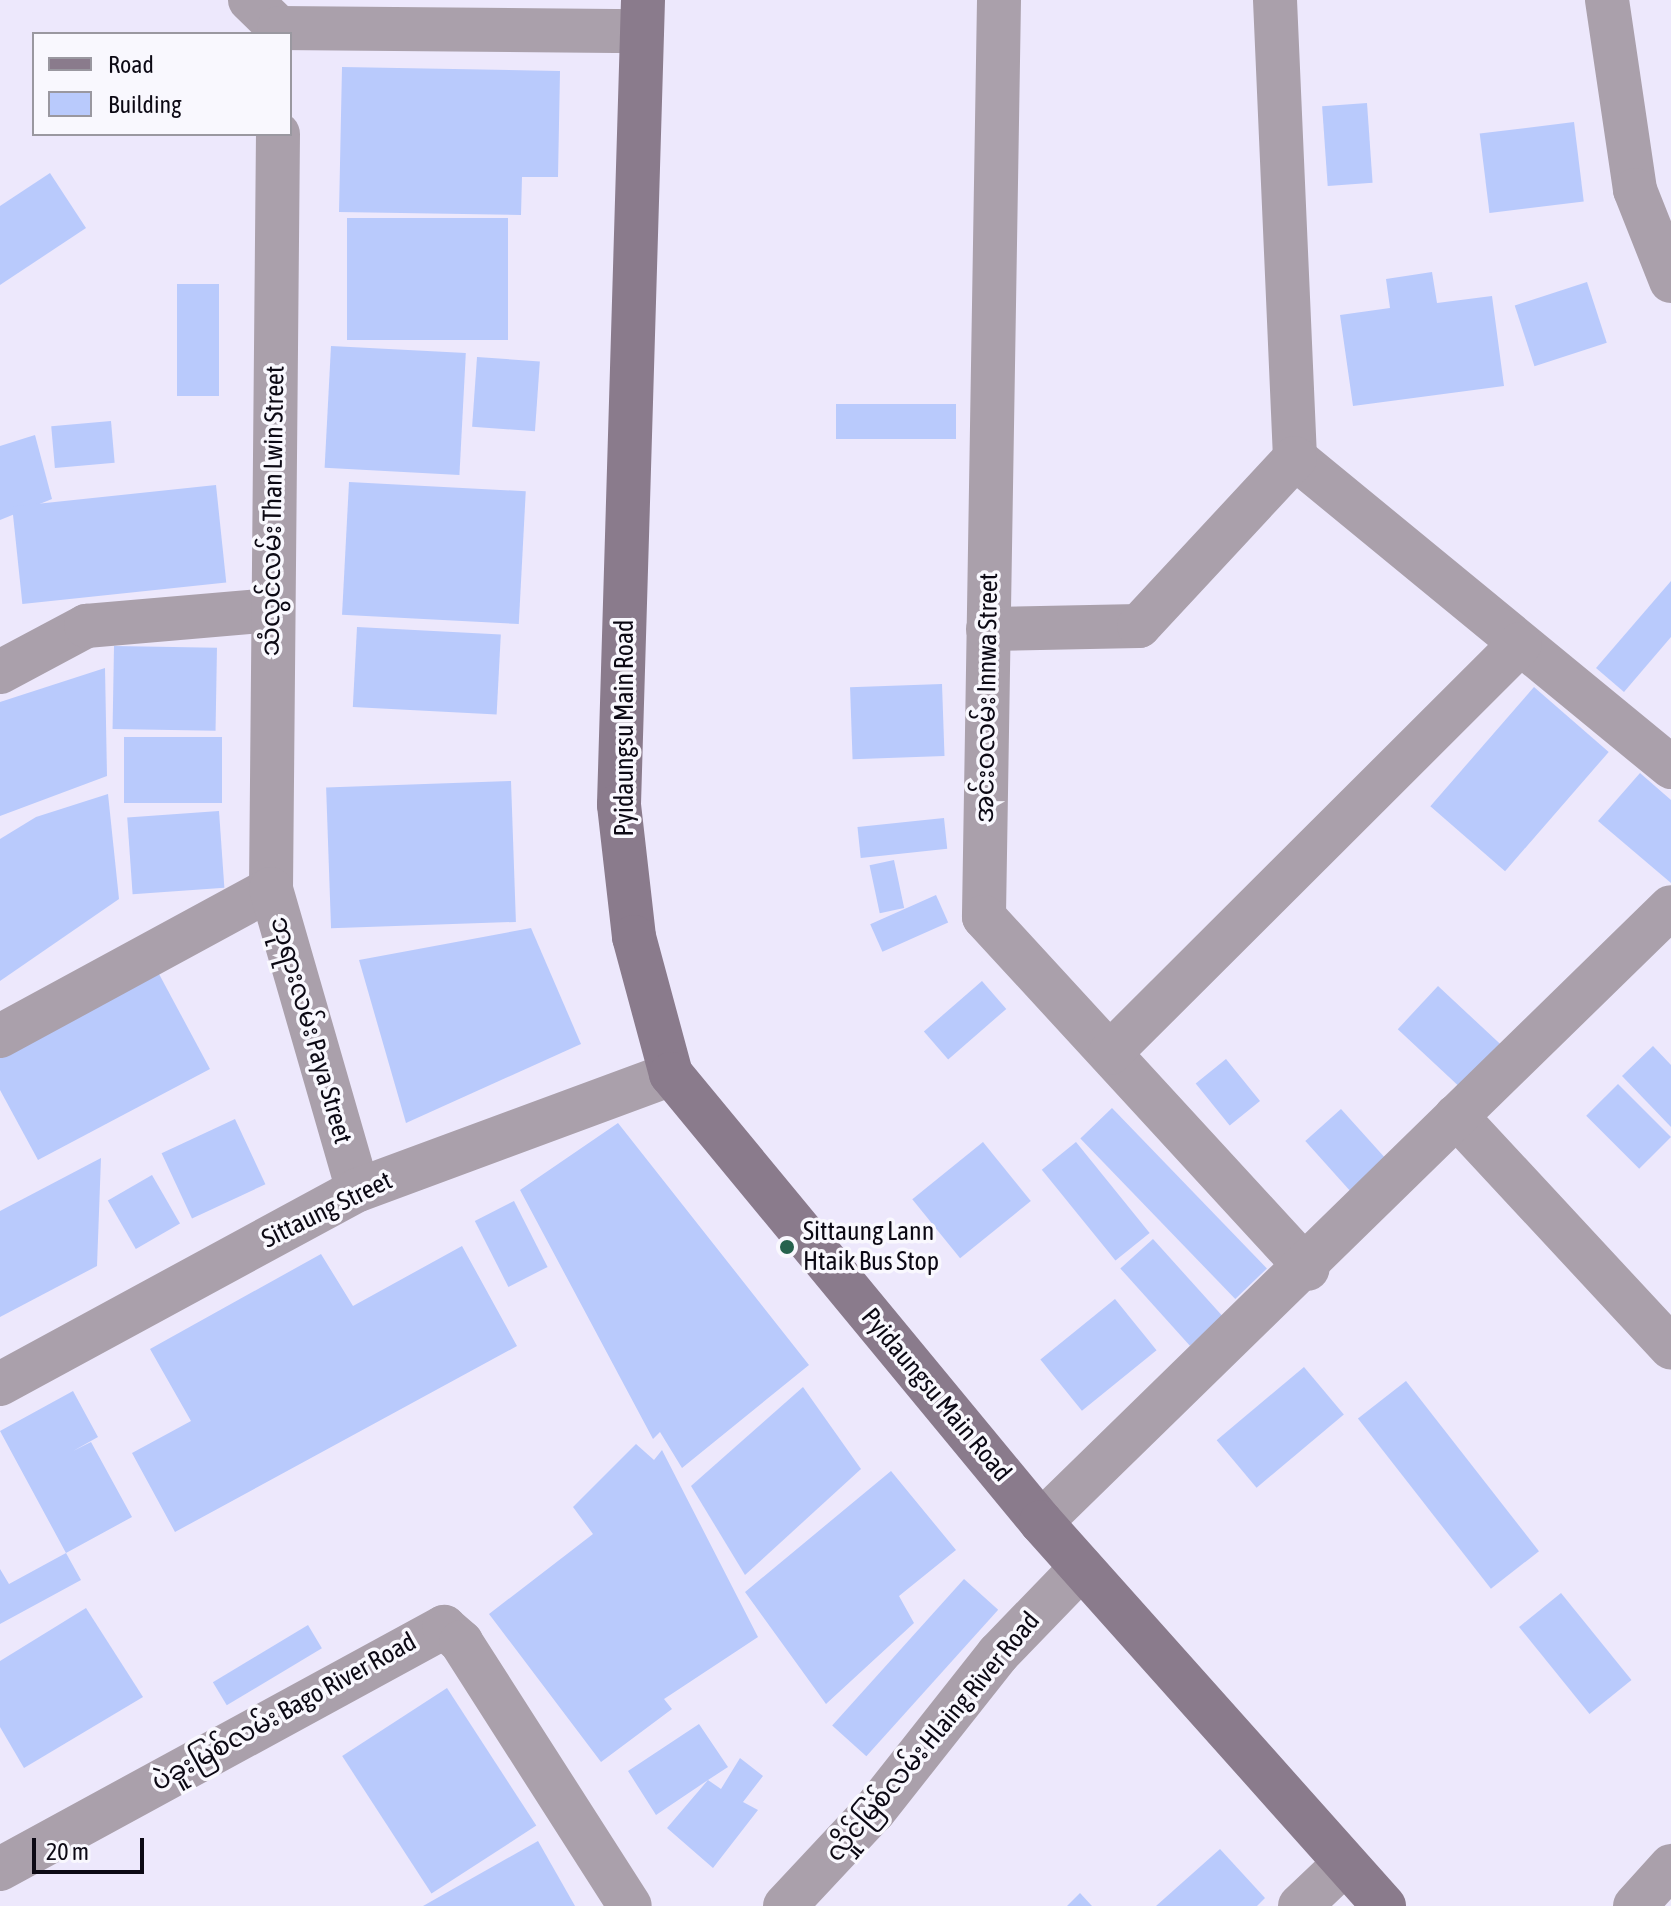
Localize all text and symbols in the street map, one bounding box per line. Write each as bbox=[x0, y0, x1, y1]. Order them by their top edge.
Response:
legend bbox=[32, 32, 292, 136]
text: Road bbox=[108, 51, 154, 78]
text: Building bbox=[108, 91, 181, 118]
street label: သံလွင်လမ်း Than Lwin Street bbox=[255, 365, 291, 657]
street label: အင်းဝလမ်း Innwa Street bbox=[969, 573, 1005, 823]
street label: Pyidaungsu Main Road bbox=[609, 620, 641, 836]
street label: ဘုရားလမ်း Paya Street bbox=[264, 913, 358, 1147]
street label: Sittaung Street bbox=[257, 1165, 397, 1255]
place label: Sittaung Lann Htaik Bus Stop bbox=[803, 1216, 939, 1278]
marker: Sittaung Lann Htaik Bus Stop bbox=[778, 1238, 796, 1256]
street label: Pyidaungsu Main Road bbox=[854, 1302, 1018, 1488]
street label: လှိုင်မြစ်လမ်း Hlaing River Road bbox=[819, 1606, 1047, 1868]
street label: ပဲခူးမြစ်လမ်း Bago River Road bbox=[146, 1626, 422, 1798]
scale bar bbox=[36, 1822, 148, 1872]
text: 20 m bbox=[46, 1838, 89, 1865]

